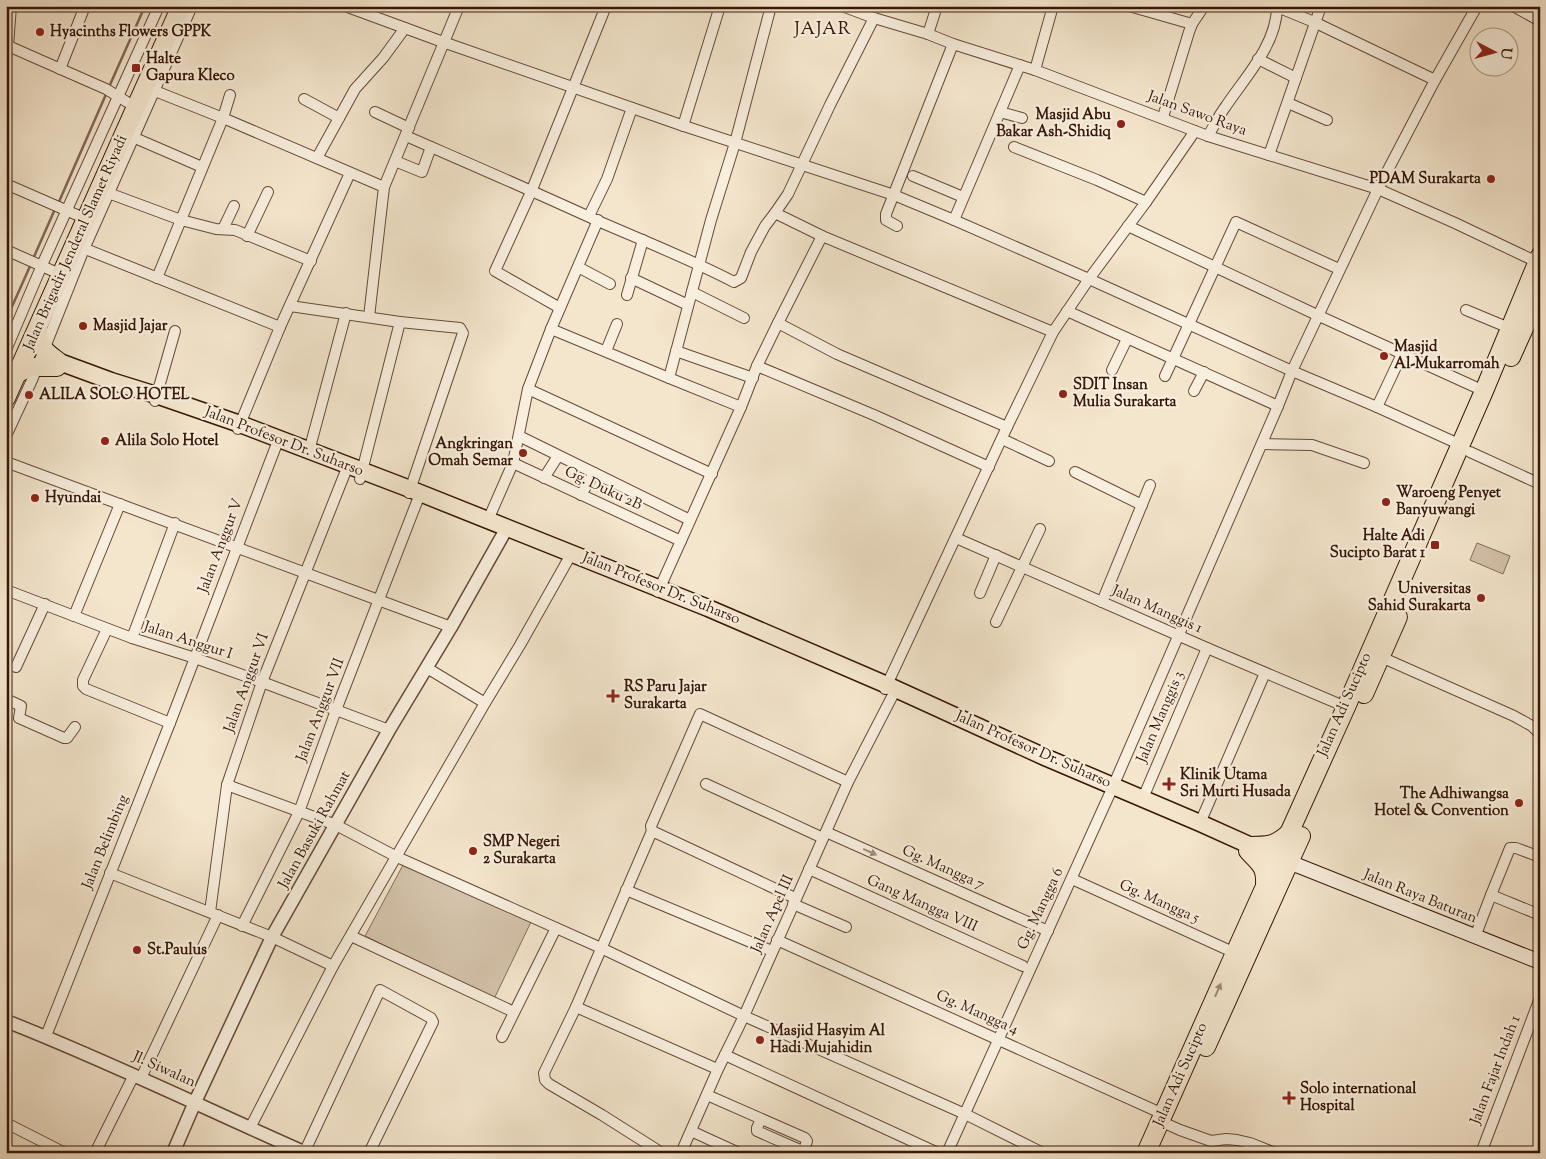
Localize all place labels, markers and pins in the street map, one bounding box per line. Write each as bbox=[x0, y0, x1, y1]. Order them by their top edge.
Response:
place label: Hyacinths Flowers GPPK bbox=[50, 22, 212, 43]
marker: Hyacinths Flowers GPPK bbox=[34, 26, 46, 38]
place label: Halte Gapura Kleco bbox=[146, 49, 235, 87]
marker: Halte Gapura Kleco bbox=[130, 62, 142, 74]
place label: Masjid Abu Bakar Ash-Shidiq bbox=[996, 105, 1112, 143]
marker: Masjid Abu Bakar Ash-Shidiq bbox=[1115, 118, 1127, 130]
place label: PDAM Surakarta bbox=[1370, 169, 1481, 190]
marker: PDAM Surakarta bbox=[1485, 173, 1497, 185]
place label: Masjid Jajar bbox=[93, 316, 168, 337]
marker: Masjid Jajar bbox=[77, 320, 89, 332]
place label: Masjid Al-Mukarromah bbox=[1394, 337, 1500, 375]
marker: Masjid Al-Mukarromah bbox=[1378, 350, 1390, 362]
place label: SDIT Insan Mulia Surakarta bbox=[1073, 375, 1177, 413]
place label: ALILA SOLO HOTEL bbox=[39, 385, 191, 406]
marker: SDIT Insan Mulia Surakarta bbox=[1057, 388, 1069, 400]
marker: ALILA SOLO HOTEL bbox=[23, 389, 35, 401]
place label: Alila Solo Hotel bbox=[115, 431, 219, 452]
place label: Angkringan Omah Semar bbox=[428, 434, 513, 472]
marker: Alila Solo Hotel bbox=[99, 435, 111, 447]
marker: Angkringan Omah Semar bbox=[517, 447, 529, 459]
place label: Waroeng Penyet Banyuwangi bbox=[1396, 483, 1502, 521]
place label: Hyundai bbox=[45, 488, 102, 509]
marker: Hyundai bbox=[29, 492, 41, 504]
marker: Waroeng Penyet Banyuwangi bbox=[1380, 496, 1392, 508]
place label: Halte Adi Sucipto Barat 1 bbox=[1330, 526, 1426, 564]
marker: Halte Adi Sucipto Barat 1 bbox=[1429, 539, 1441, 551]
place label: Universitas Sahid Surakarta bbox=[1368, 579, 1471, 617]
marker: Universitas Sahid Surakarta bbox=[1475, 592, 1487, 604]
place label: RS Paru Jajar Surakarta bbox=[624, 677, 707, 715]
marker: RS Paru Jajar Surakarta bbox=[606, 689, 620, 703]
place label: Klinik Utama Sri Murti Husada bbox=[1180, 765, 1291, 803]
marker: Klinik Utama Sri Murti Husada bbox=[1162, 777, 1176, 791]
place label: The Adhiwangsa Hotel & Convention bbox=[1374, 784, 1509, 822]
marker: The Adhiwangsa Hotel & Convention bbox=[1513, 797, 1525, 809]
place label: SMP Negeri 2 Surakarta bbox=[483, 832, 561, 870]
marker: SMP Negeri 2 Surakarta bbox=[467, 845, 479, 857]
place label: St.Paulus bbox=[147, 940, 207, 961]
marker: St.Paulus bbox=[131, 944, 143, 956]
place label: Masjid Hasyim Al Hadi Mujahidin bbox=[770, 1021, 886, 1059]
marker: Masjid Hasyim Al Hadi Mujahidin bbox=[754, 1034, 766, 1046]
place label: Solo international Hospital bbox=[1300, 1079, 1417, 1117]
marker: Solo international Hospital bbox=[1282, 1091, 1296, 1105]

